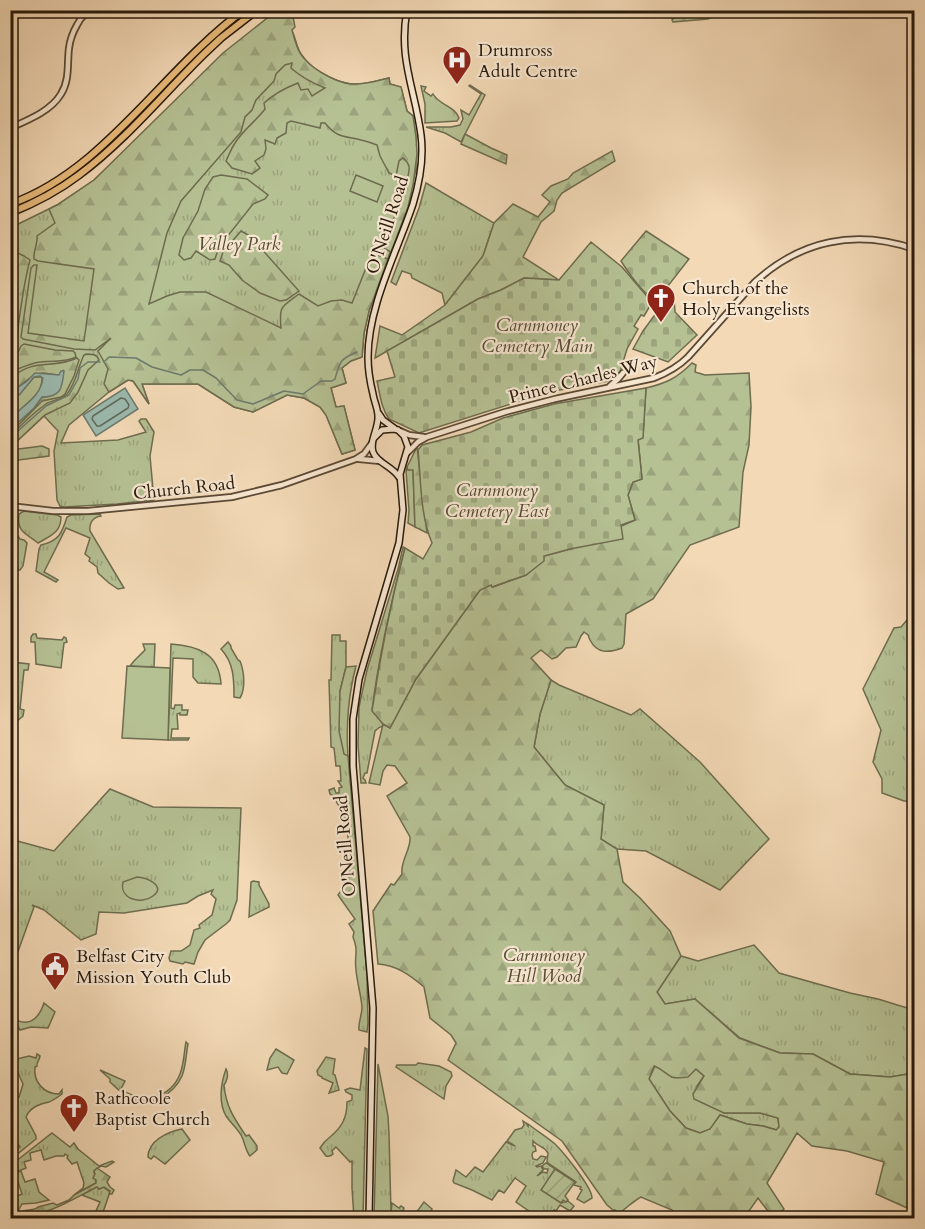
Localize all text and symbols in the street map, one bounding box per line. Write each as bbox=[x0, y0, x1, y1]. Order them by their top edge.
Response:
place label: Drumross Adult Centre bbox=[478, 38, 578, 84]
hospital icon: Drumross Adult Centre bbox=[441, 44, 473, 86]
street label: O'Neill Road bbox=[360, 172, 415, 277]
park label: Valley Park bbox=[198, 232, 280, 257]
place label: Church of the Holy Evangelists bbox=[682, 276, 810, 322]
church icon: Church of the Holy Evangelists bbox=[645, 282, 677, 324]
park label: Carnmoney Cemetery Main bbox=[482, 313, 593, 359]
street label: Prince Charles Way bbox=[506, 349, 661, 410]
street label: Church Road bbox=[132, 471, 237, 506]
park label: Carnmoney Cemetery East bbox=[445, 478, 550, 524]
street label: O'Neill Road bbox=[329, 794, 362, 898]
park label: Carnmoney Hill Wood bbox=[503, 943, 585, 989]
place label: Belfast City Mission Youth Club bbox=[76, 944, 231, 990]
public building icon: Belfast City Mission Youth Club bbox=[39, 950, 71, 992]
place label: Rathcoole Baptist Church bbox=[95, 1086, 210, 1132]
church icon: Rathcoole Baptist Church bbox=[58, 1092, 90, 1134]

